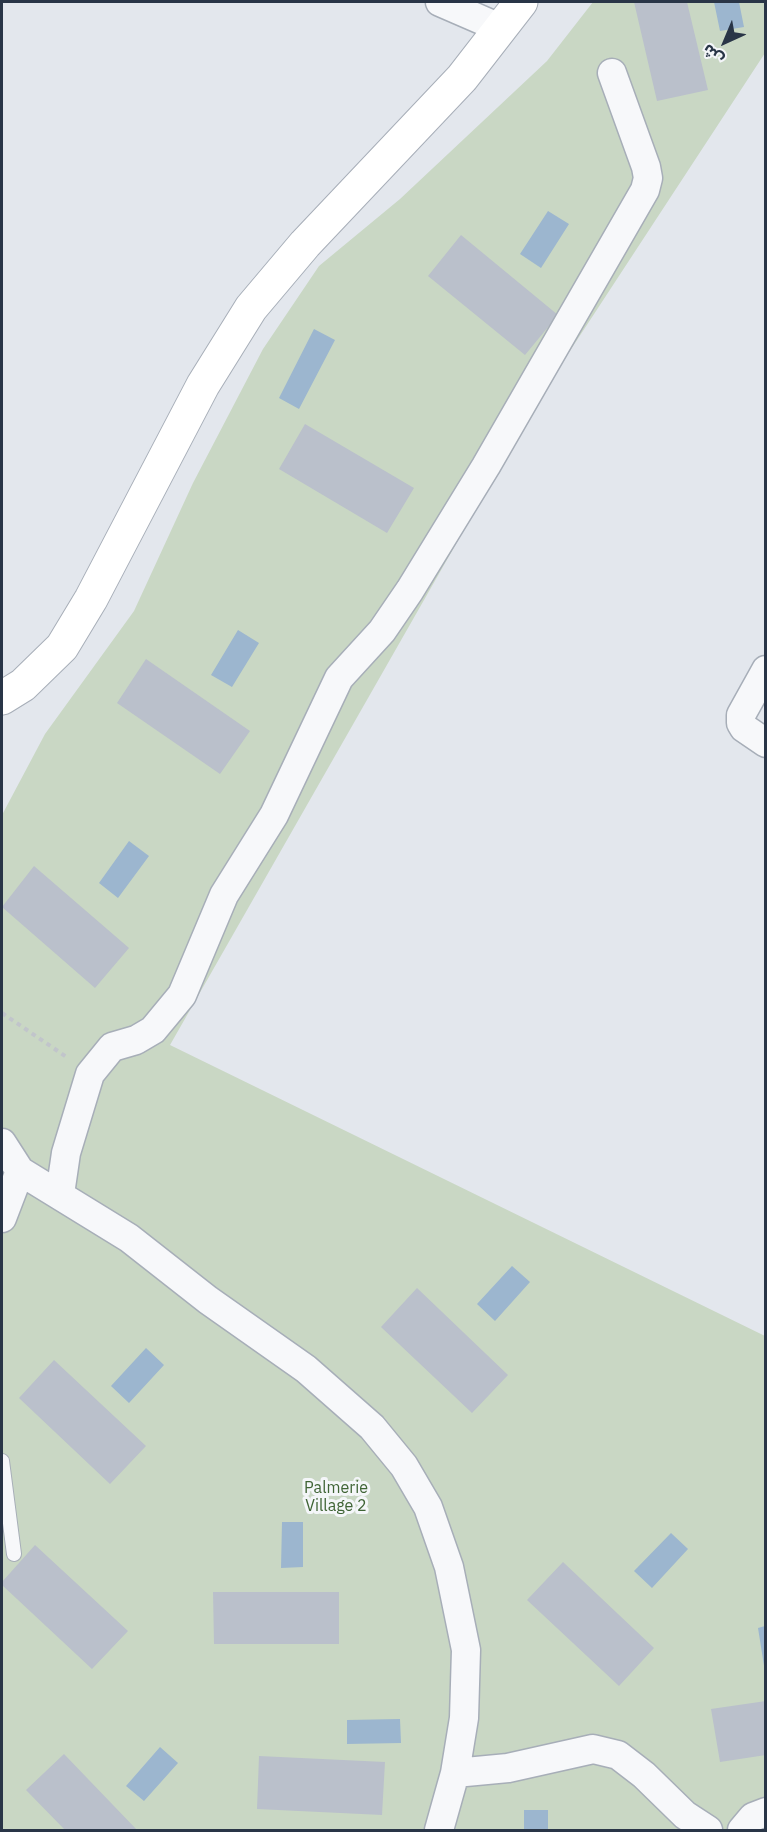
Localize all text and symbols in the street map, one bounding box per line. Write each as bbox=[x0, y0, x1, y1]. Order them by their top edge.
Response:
north arrow bbox=[695, 12, 755, 72]
text: ش bbox=[698, 40, 727, 70]
park label: Palmerie Village 2 bbox=[304, 1478, 368, 1516]

